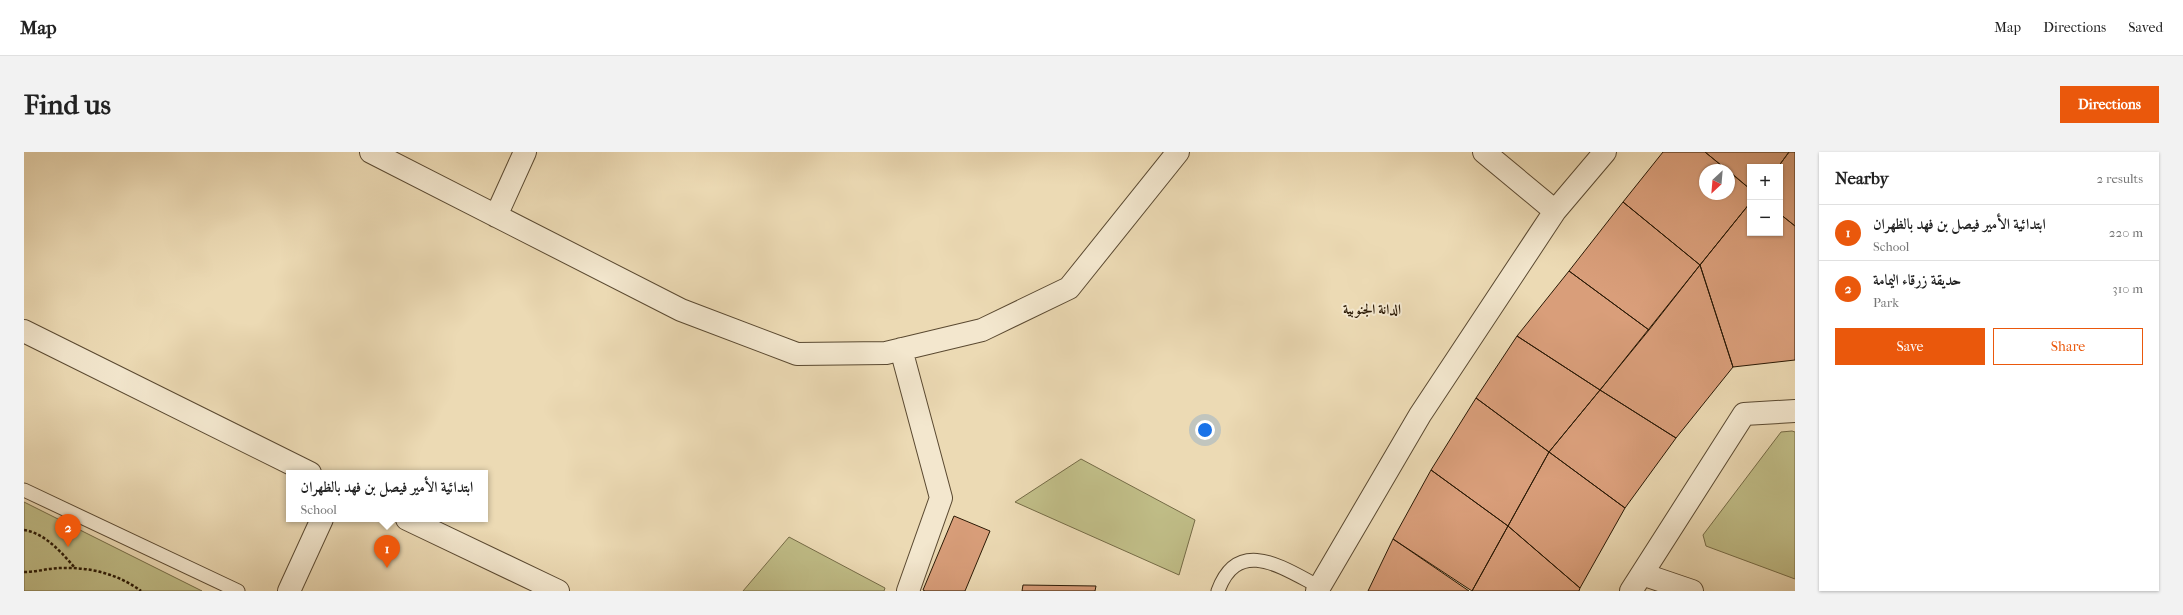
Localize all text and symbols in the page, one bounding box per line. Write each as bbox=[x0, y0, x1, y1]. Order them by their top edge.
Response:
text: Map bbox=[20, 17, 56, 39]
text: Map bbox=[1994, 19, 2021, 36]
text: Directions bbox=[2043, 19, 2106, 36]
text: Saved bbox=[2128, 19, 2163, 36]
button: Directions bbox=[2060, 86, 2159, 123]
text: Find us bbox=[24, 88, 111, 121]
north arrow bbox=[1699, 164, 1735, 200]
map controls bbox=[1747, 164, 1783, 236]
button: + bbox=[1747, 164, 1783, 200]
text: Nearby bbox=[1835, 168, 1889, 188]
text: 2 results bbox=[2097, 171, 2143, 186]
button: − bbox=[1747, 200, 1783, 236]
text: ابتدائية الأمير فيصل بن فهد بالظهران bbox=[1873, 215, 2046, 233]
text: 1 bbox=[1846, 225, 1850, 240]
text: 220 m bbox=[2109, 225, 2143, 240]
text: School bbox=[1873, 239, 1909, 254]
text: حديقة زرقاء اليمامة bbox=[1873, 271, 1961, 289]
text: 2 bbox=[1845, 281, 1851, 296]
text: 310 m bbox=[2112, 281, 2143, 296]
text: Park bbox=[1873, 295, 1899, 310]
district label: الدانة الجنوبية bbox=[1343, 301, 1401, 318]
button: Save bbox=[1835, 328, 1985, 365]
button: Share bbox=[1993, 328, 2143, 365]
your location bbox=[1195, 420, 1215, 440]
popup bbox=[286, 470, 488, 522]
text: ابتدائية الأمير فيصل بن فهد بالظهران bbox=[301, 478, 473, 496]
text: School bbox=[301, 502, 337, 517]
pin: 2 bbox=[55, 514, 81, 547]
pin: 1 bbox=[374, 535, 400, 568]

